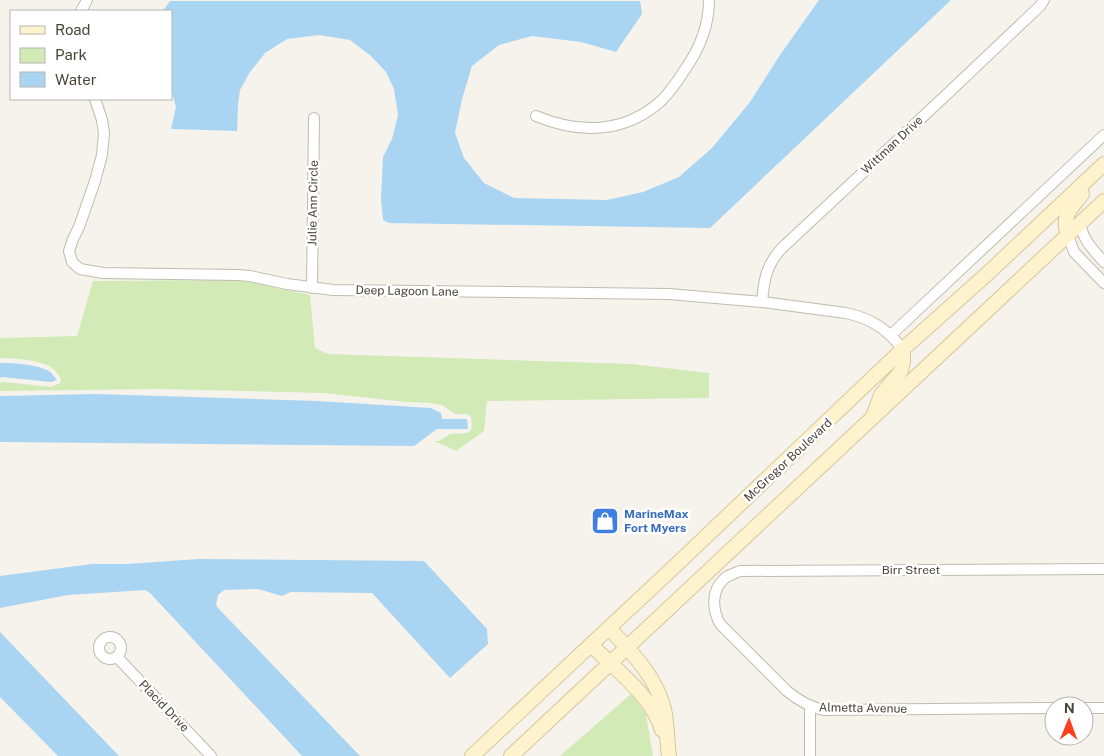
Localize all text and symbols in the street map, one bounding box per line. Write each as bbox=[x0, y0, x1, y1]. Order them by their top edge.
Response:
legend bbox=[10, 10, 172, 100]
text: Road bbox=[55, 21, 91, 38]
text: Park bbox=[55, 46, 87, 63]
text: Water bbox=[55, 71, 97, 88]
street label: Wittman Drive bbox=[858, 113, 926, 177]
street label: Julie Ann Circle bbox=[305, 160, 321, 246]
street label: Deep Lagoon Lane bbox=[355, 283, 459, 299]
street label: McGregor Boulevard bbox=[741, 416, 835, 504]
shop icon: MarineMax Fort Myers bbox=[590, 506, 620, 536]
place label: MarineMax Fort Myers bbox=[624, 507, 689, 535]
street label: Birr Street bbox=[882, 563, 941, 577]
street label: Placid Drive bbox=[136, 677, 192, 735]
north arrow bbox=[1044, 696, 1094, 746]
street label: Almetta Avenue bbox=[819, 700, 908, 716]
text: N bbox=[1064, 700, 1075, 716]

